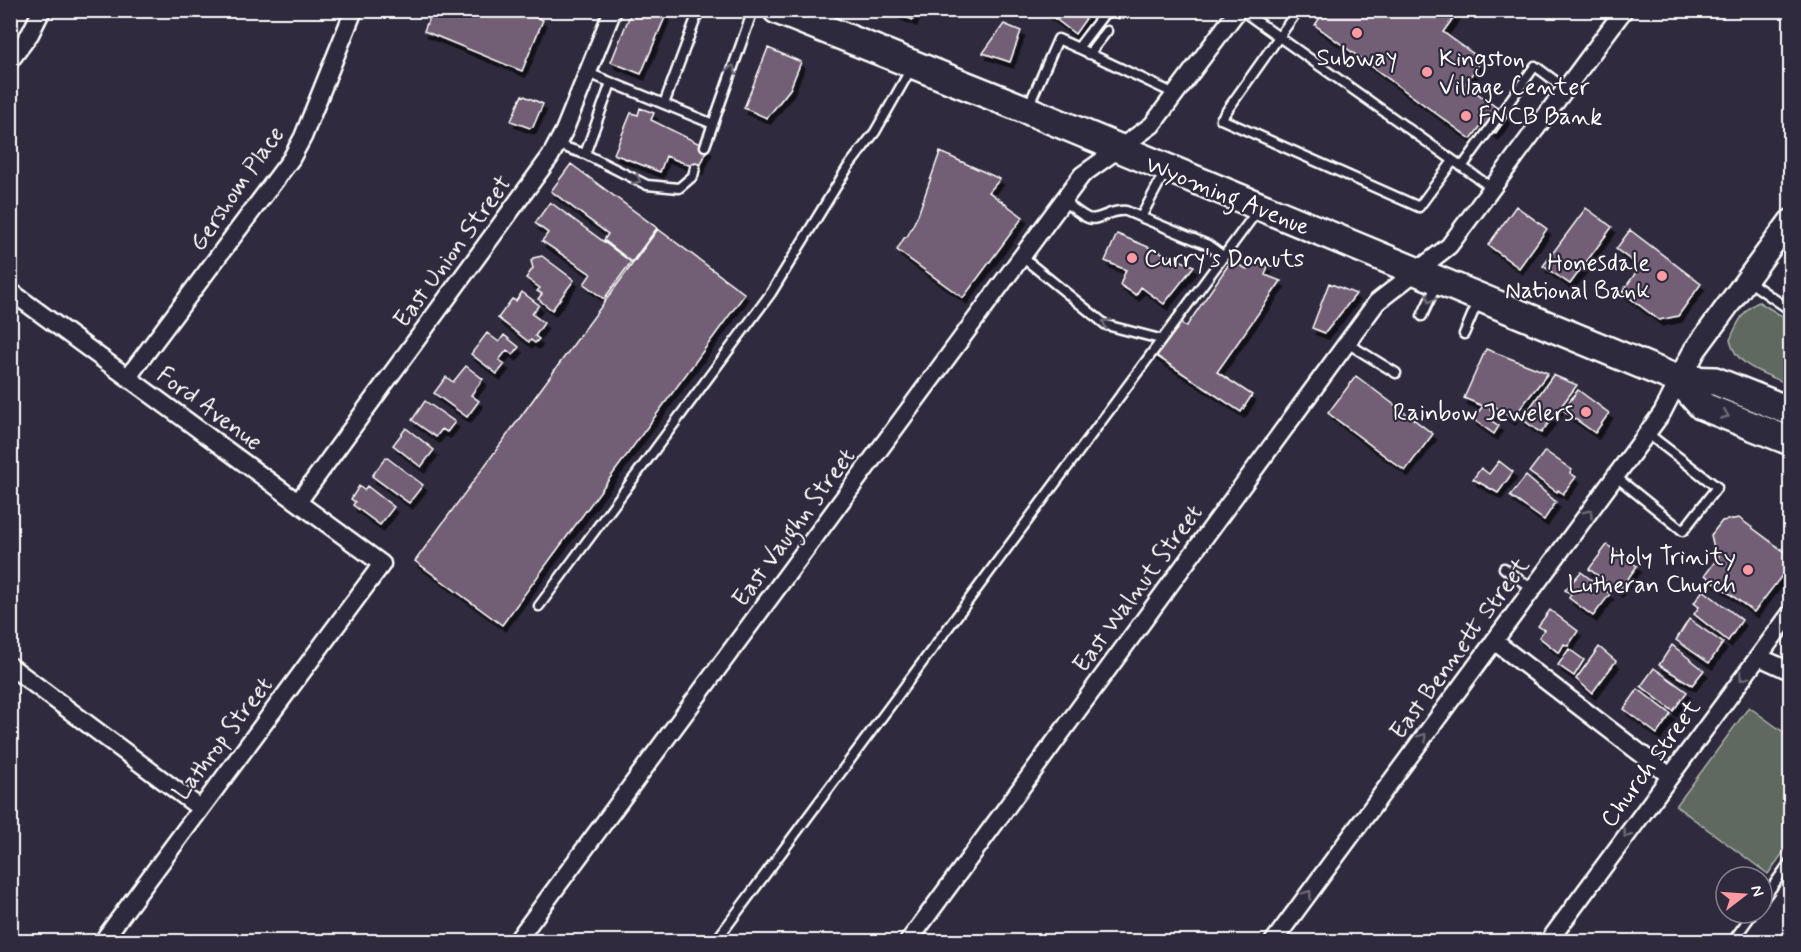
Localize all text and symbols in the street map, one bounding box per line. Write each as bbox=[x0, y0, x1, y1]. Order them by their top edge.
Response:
marker: Subway bbox=[1350, 26, 1364, 40]
place label: Subway bbox=[1317, 43, 1397, 74]
place label: Kingston Village Center bbox=[1439, 44, 1589, 103]
one-way arrow bbox=[725, 64, 738, 75]
marker: Kingston Village Center bbox=[1420, 65, 1434, 79]
place label: FNCB Bank bbox=[1478, 102, 1602, 133]
marker: FNCB Bank bbox=[1459, 109, 1473, 123]
street label: Gershom Place bbox=[183, 120, 292, 257]
street label: Wyoming Avenue bbox=[1139, 149, 1314, 246]
street label: East Union Street bbox=[387, 169, 519, 334]
one-way arrow bbox=[631, 173, 641, 184]
place label: Curry's Donuts bbox=[1144, 244, 1305, 275]
place label: Honesdale National Bank bbox=[1505, 248, 1650, 307]
marker: Curry's Donuts bbox=[1125, 251, 1139, 265]
marker: Honesdale National Bank bbox=[1655, 269, 1669, 283]
one-way arrow bbox=[1425, 292, 1437, 303]
one-way arrow bbox=[1102, 319, 1112, 330]
street label: Ford Avenue bbox=[150, 360, 268, 458]
place label: Rainbow Jewelers bbox=[1393, 398, 1574, 429]
marker: Rainbow Jewelers bbox=[1579, 405, 1593, 419]
one-way arrow bbox=[1718, 408, 1729, 420]
street label: East Vaughn Street bbox=[726, 442, 865, 615]
street label: East Walnut Street bbox=[1067, 498, 1210, 679]
one-way arrow bbox=[1581, 508, 1592, 519]
place label: Holy Trinity Lutheran Church bbox=[1568, 542, 1736, 601]
street label: East Bennett Street bbox=[1384, 552, 1537, 746]
marker: Holy Trinity Lutheran Church bbox=[1741, 563, 1755, 577]
street label: Lathrop Street bbox=[167, 671, 280, 807]
one-way arrow bbox=[1739, 671, 1750, 682]
street label: Church Street bbox=[1594, 694, 1708, 834]
one-way arrow bbox=[1416, 733, 1427, 744]
one-way arrow bbox=[1623, 828, 1634, 839]
north arrow bbox=[1714, 865, 1774, 925]
text: N bbox=[1745, 883, 1769, 899]
one-way arrow bbox=[1301, 890, 1312, 901]

